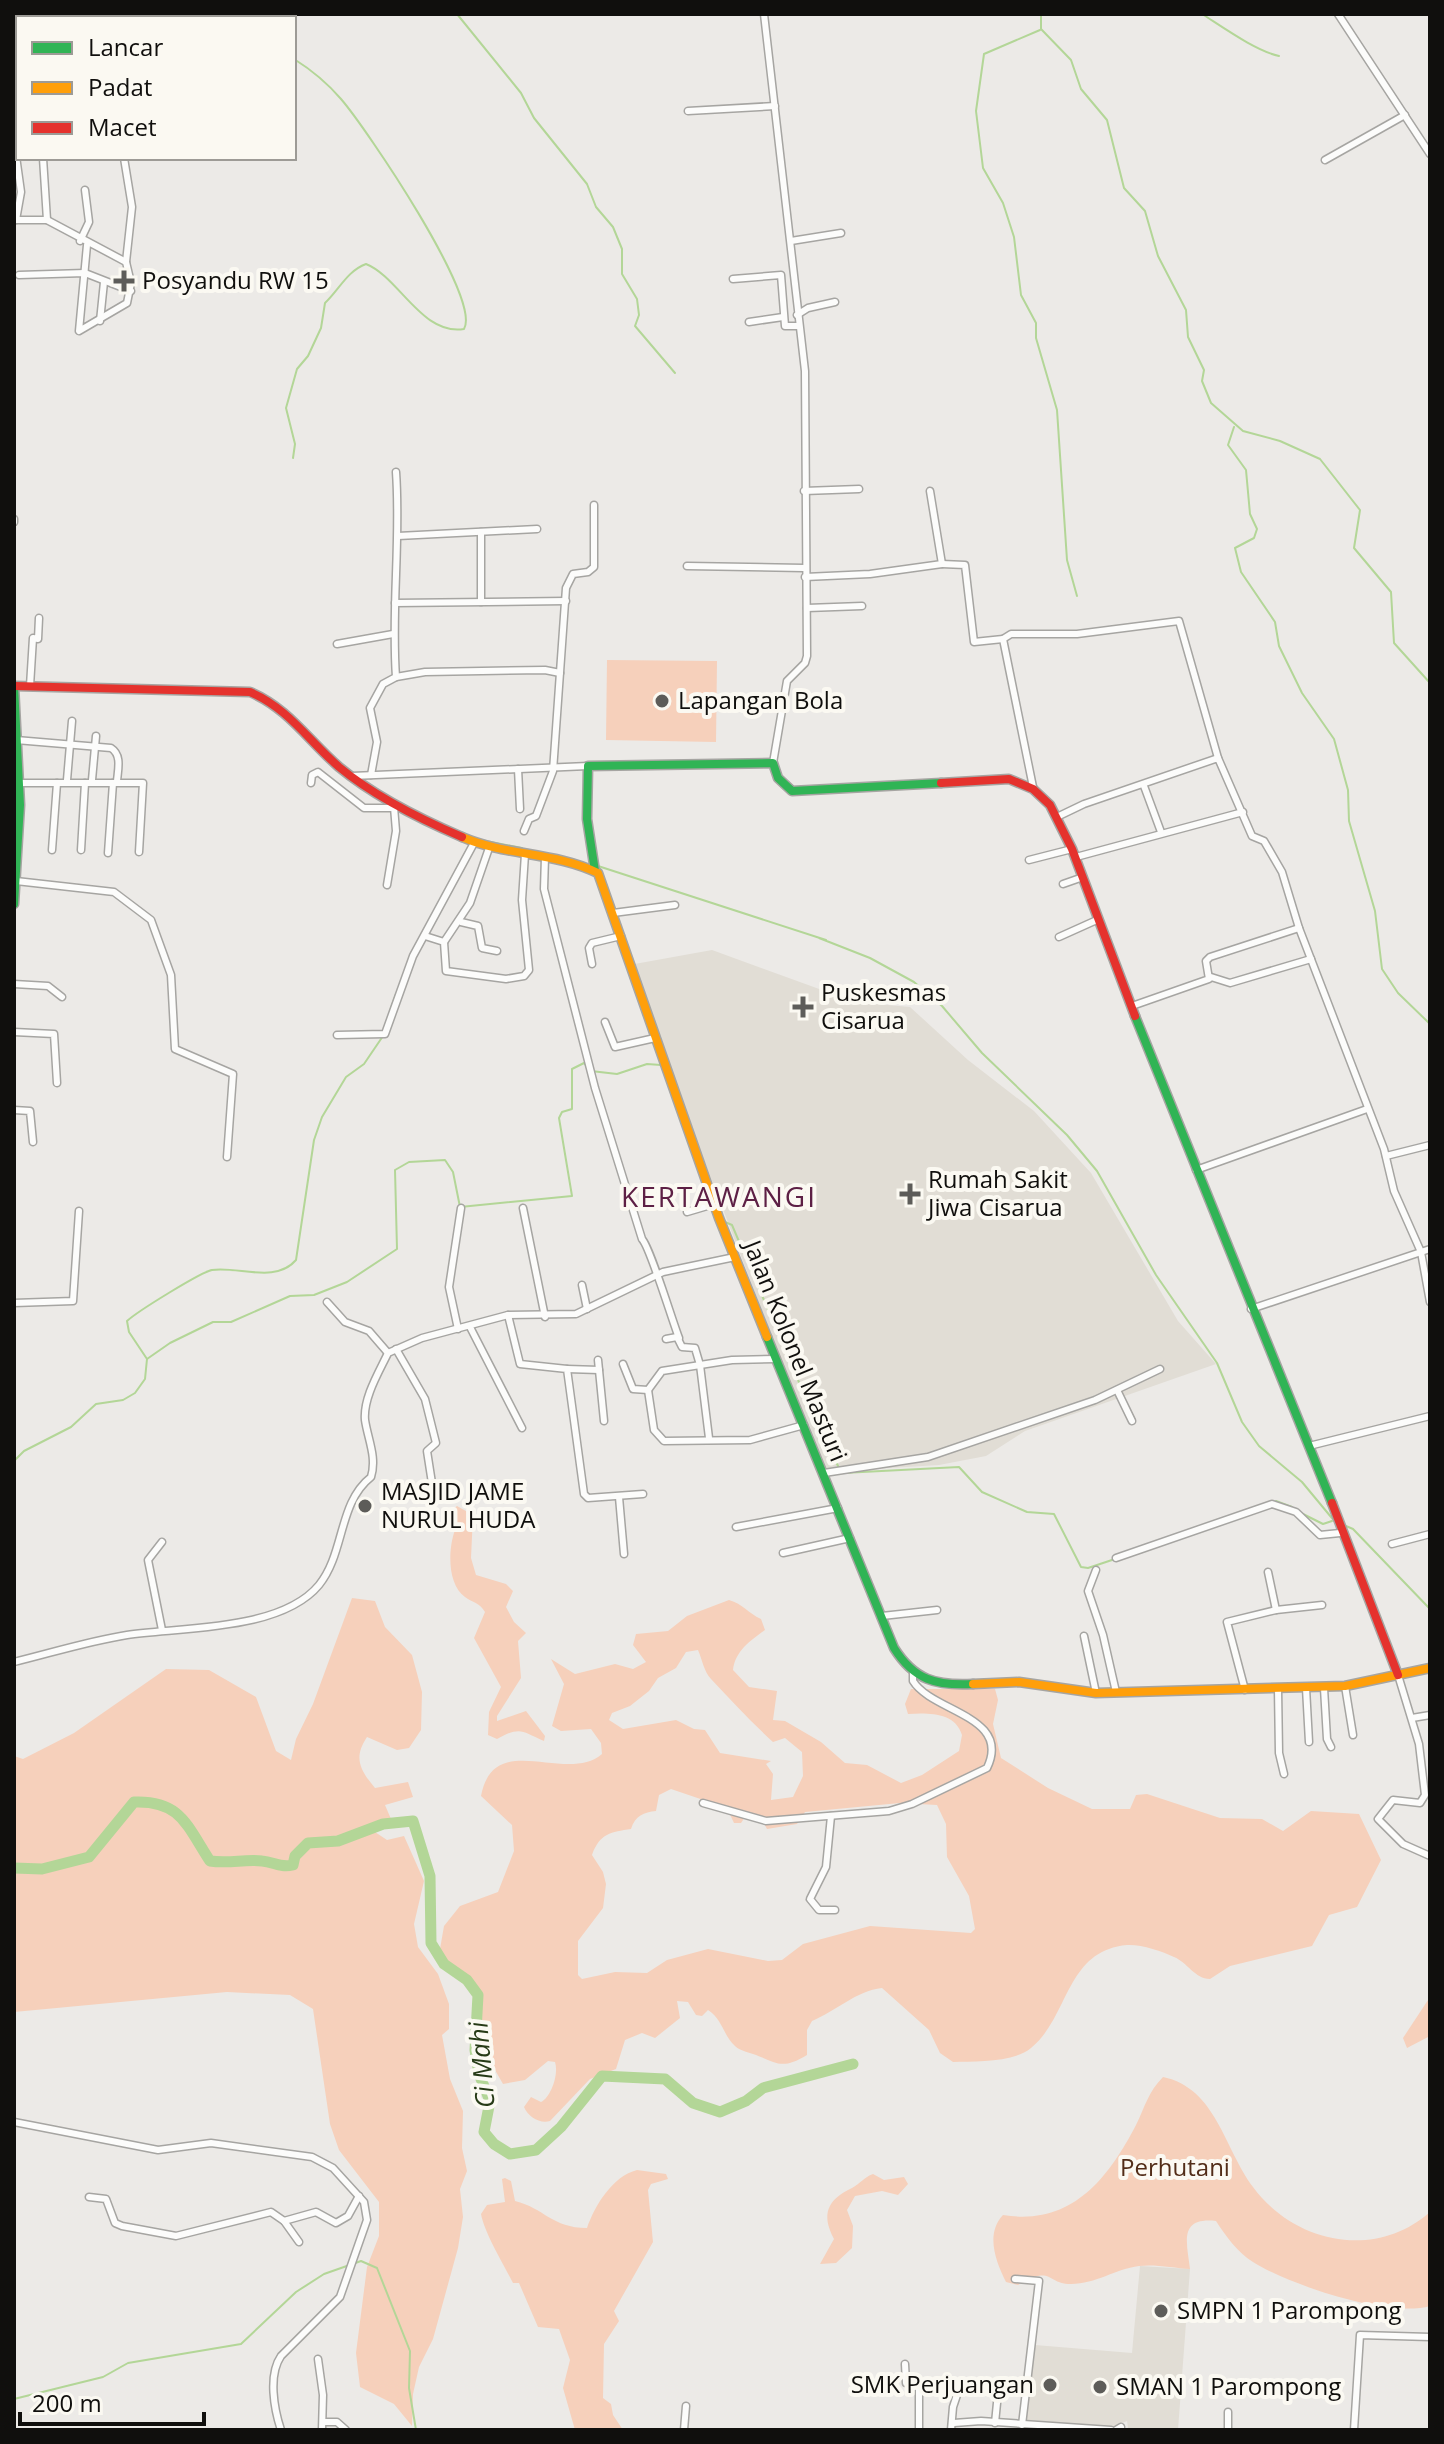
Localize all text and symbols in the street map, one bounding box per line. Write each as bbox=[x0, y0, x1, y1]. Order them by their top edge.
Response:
legend bbox=[16, 16, 296, 160]
text: Lancar bbox=[88, 30, 163, 63]
text: Padat bbox=[88, 70, 152, 103]
text: Macet bbox=[88, 110, 156, 143]
place label: Posyandu RW 15 bbox=[142, 263, 329, 296]
marker: Posyandu RW 15 bbox=[113, 270, 135, 292]
place label: Lapangan Bola bbox=[678, 683, 843, 716]
marker: Lapangan Bola bbox=[653, 692, 671, 710]
place label: Puskesmas Cisarua bbox=[821, 975, 946, 1036]
marker: Puskesmas Cisarua bbox=[792, 996, 814, 1018]
place label: Rumah Sakit Jiwa Cisarua bbox=[926, 1162, 1068, 1223]
district label: KERTAWANGI bbox=[621, 1177, 817, 1215]
marker: Rumah Sakit Jiwa Cisarua bbox=[899, 1183, 921, 1205]
street label: Jalan Kolonel Masturi bbox=[736, 1233, 856, 1466]
place label: MASJID JAME NURUL HUDA bbox=[381, 1474, 536, 1535]
marker: MASJID JAME NURUL HUDA bbox=[356, 1497, 374, 1515]
water label: Ci Mahi bbox=[459, 2020, 503, 2110]
park label: Perhutani bbox=[1120, 2150, 1230, 2183]
place label: SMPN 1 Parompong bbox=[1177, 2293, 1402, 2326]
marker: SMPN 1 Parompong bbox=[1152, 2302, 1170, 2320]
place label: SMK Perjuangan bbox=[851, 2367, 1034, 2400]
place label: SMAN 1 Parompong bbox=[1116, 2369, 1341, 2402]
scale bar bbox=[20, 2376, 204, 2426]
marker: SMK Perjuangan bbox=[1041, 2376, 1059, 2394]
marker: SMAN 1 Parompong bbox=[1091, 2378, 1109, 2396]
text: 200 m bbox=[32, 2386, 102, 2419]

